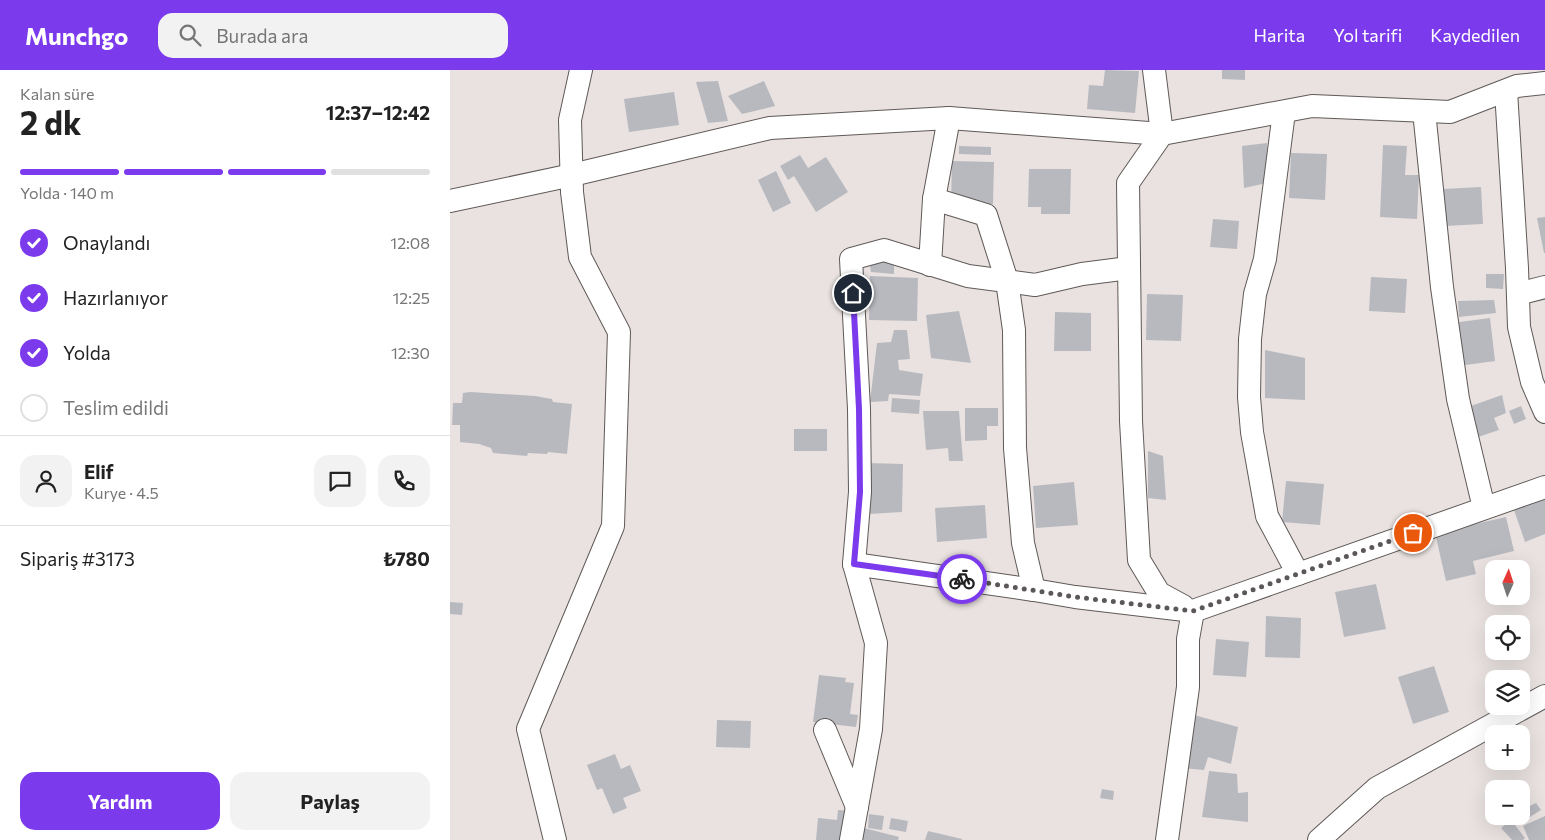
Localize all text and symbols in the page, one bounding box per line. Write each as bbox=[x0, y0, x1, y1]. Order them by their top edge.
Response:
search box bbox=[158, 13, 508, 58]
text: Munchgo bbox=[25, 21, 128, 50]
icon: search bbox=[176, 21, 204, 49]
text: Burada ara bbox=[216, 24, 308, 47]
text: Harita bbox=[1254, 24, 1305, 46]
text: Yol tarifi bbox=[1333, 24, 1402, 46]
text: Kaydedilen bbox=[1430, 24, 1520, 46]
text: Kalan süre bbox=[20, 84, 95, 103]
text: 12:37–12:42 bbox=[326, 101, 430, 124]
text: 2 dk bbox=[20, 102, 81, 142]
text: Yolda · 140 m bbox=[20, 183, 114, 202]
icon: check bbox=[20, 229, 48, 257]
text: Onaylandı bbox=[63, 231, 150, 254]
text: 12:08 bbox=[390, 233, 430, 252]
pin bbox=[832, 272, 874, 314]
icon: home bbox=[839, 279, 867, 307]
icon: check bbox=[20, 284, 48, 312]
text: Hazırlanıyor bbox=[63, 286, 168, 309]
text: 12:25 bbox=[392, 288, 430, 307]
icon: check bbox=[20, 339, 48, 367]
text: Yolda bbox=[63, 341, 111, 364]
text: 12:30 bbox=[391, 343, 430, 362]
text: Teslim edildi bbox=[63, 396, 169, 419]
button: person bbox=[20, 455, 72, 507]
button: chat bbox=[314, 455, 366, 507]
button: phone bbox=[378, 455, 430, 507]
text: Elif bbox=[84, 460, 114, 483]
text: Kurye · 4.5 bbox=[84, 483, 159, 502]
pin bbox=[1392, 512, 1434, 554]
icon: bag bbox=[1399, 519, 1427, 547]
text: Sipariş #3173 bbox=[20, 547, 135, 570]
text: ₺780 bbox=[383, 547, 430, 570]
courier bbox=[937, 554, 987, 604]
north arrow bbox=[1485, 560, 1530, 605]
map controls bbox=[1485, 560, 1530, 825]
icon: bike bbox=[948, 565, 976, 593]
button: locate bbox=[1485, 615, 1530, 660]
button: layers bbox=[1485, 670, 1530, 715]
button: + bbox=[1485, 725, 1530, 770]
button: Yardım bbox=[20, 772, 220, 830]
button: Paylaş bbox=[230, 772, 430, 830]
button: − bbox=[1485, 780, 1530, 825]

